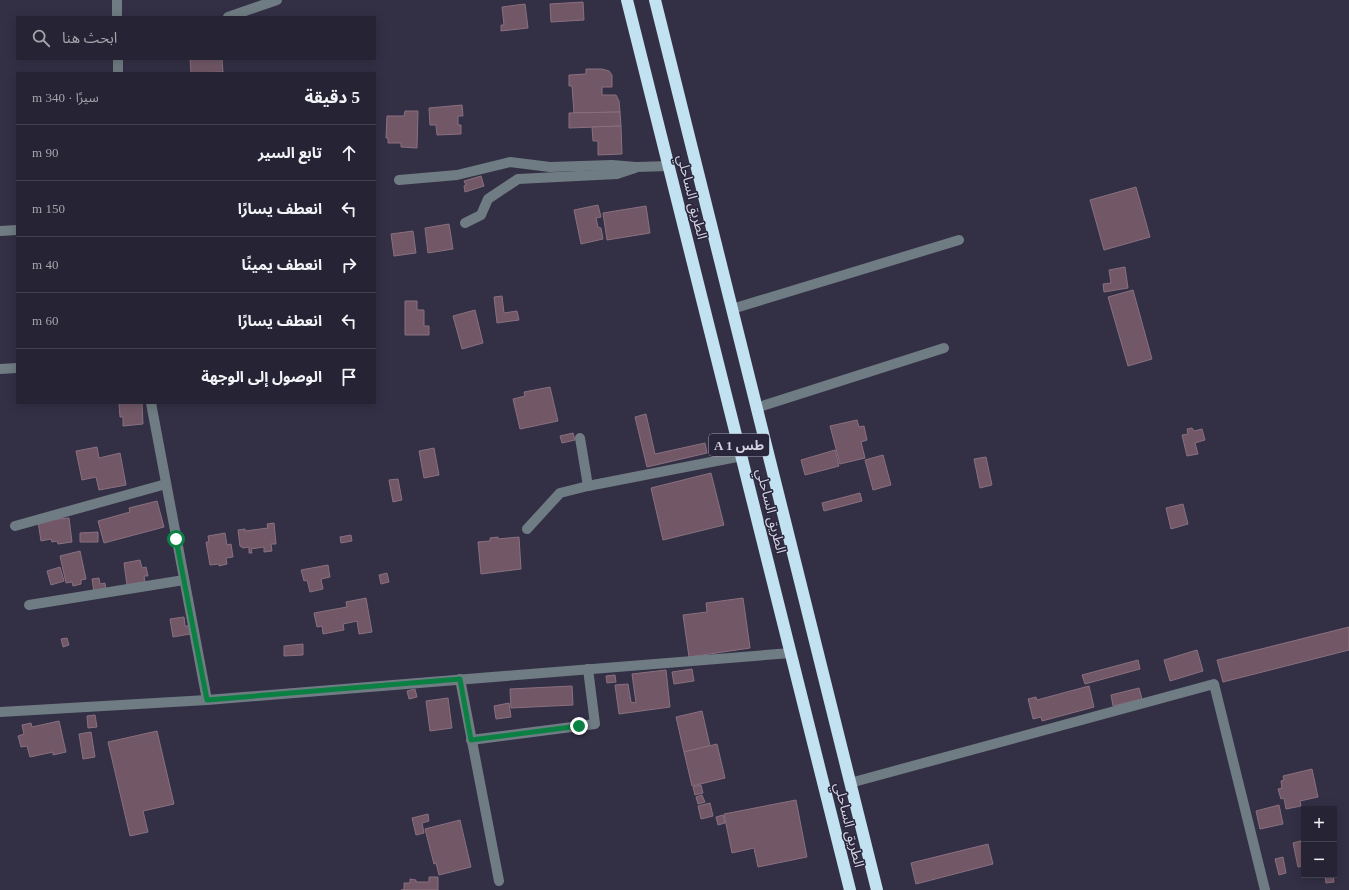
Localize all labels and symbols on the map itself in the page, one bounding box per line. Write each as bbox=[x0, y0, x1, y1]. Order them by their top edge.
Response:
street label: الطريق الساحلي bbox=[671, 153, 710, 242]
road number: A 1 طس bbox=[709, 434, 769, 456]
street label: الطريق الساحلي bbox=[750, 467, 789, 556]
route start bbox=[167, 530, 185, 548]
route end bbox=[570, 717, 588, 735]
street label: الطريق الساحلي bbox=[828, 781, 867, 870]

